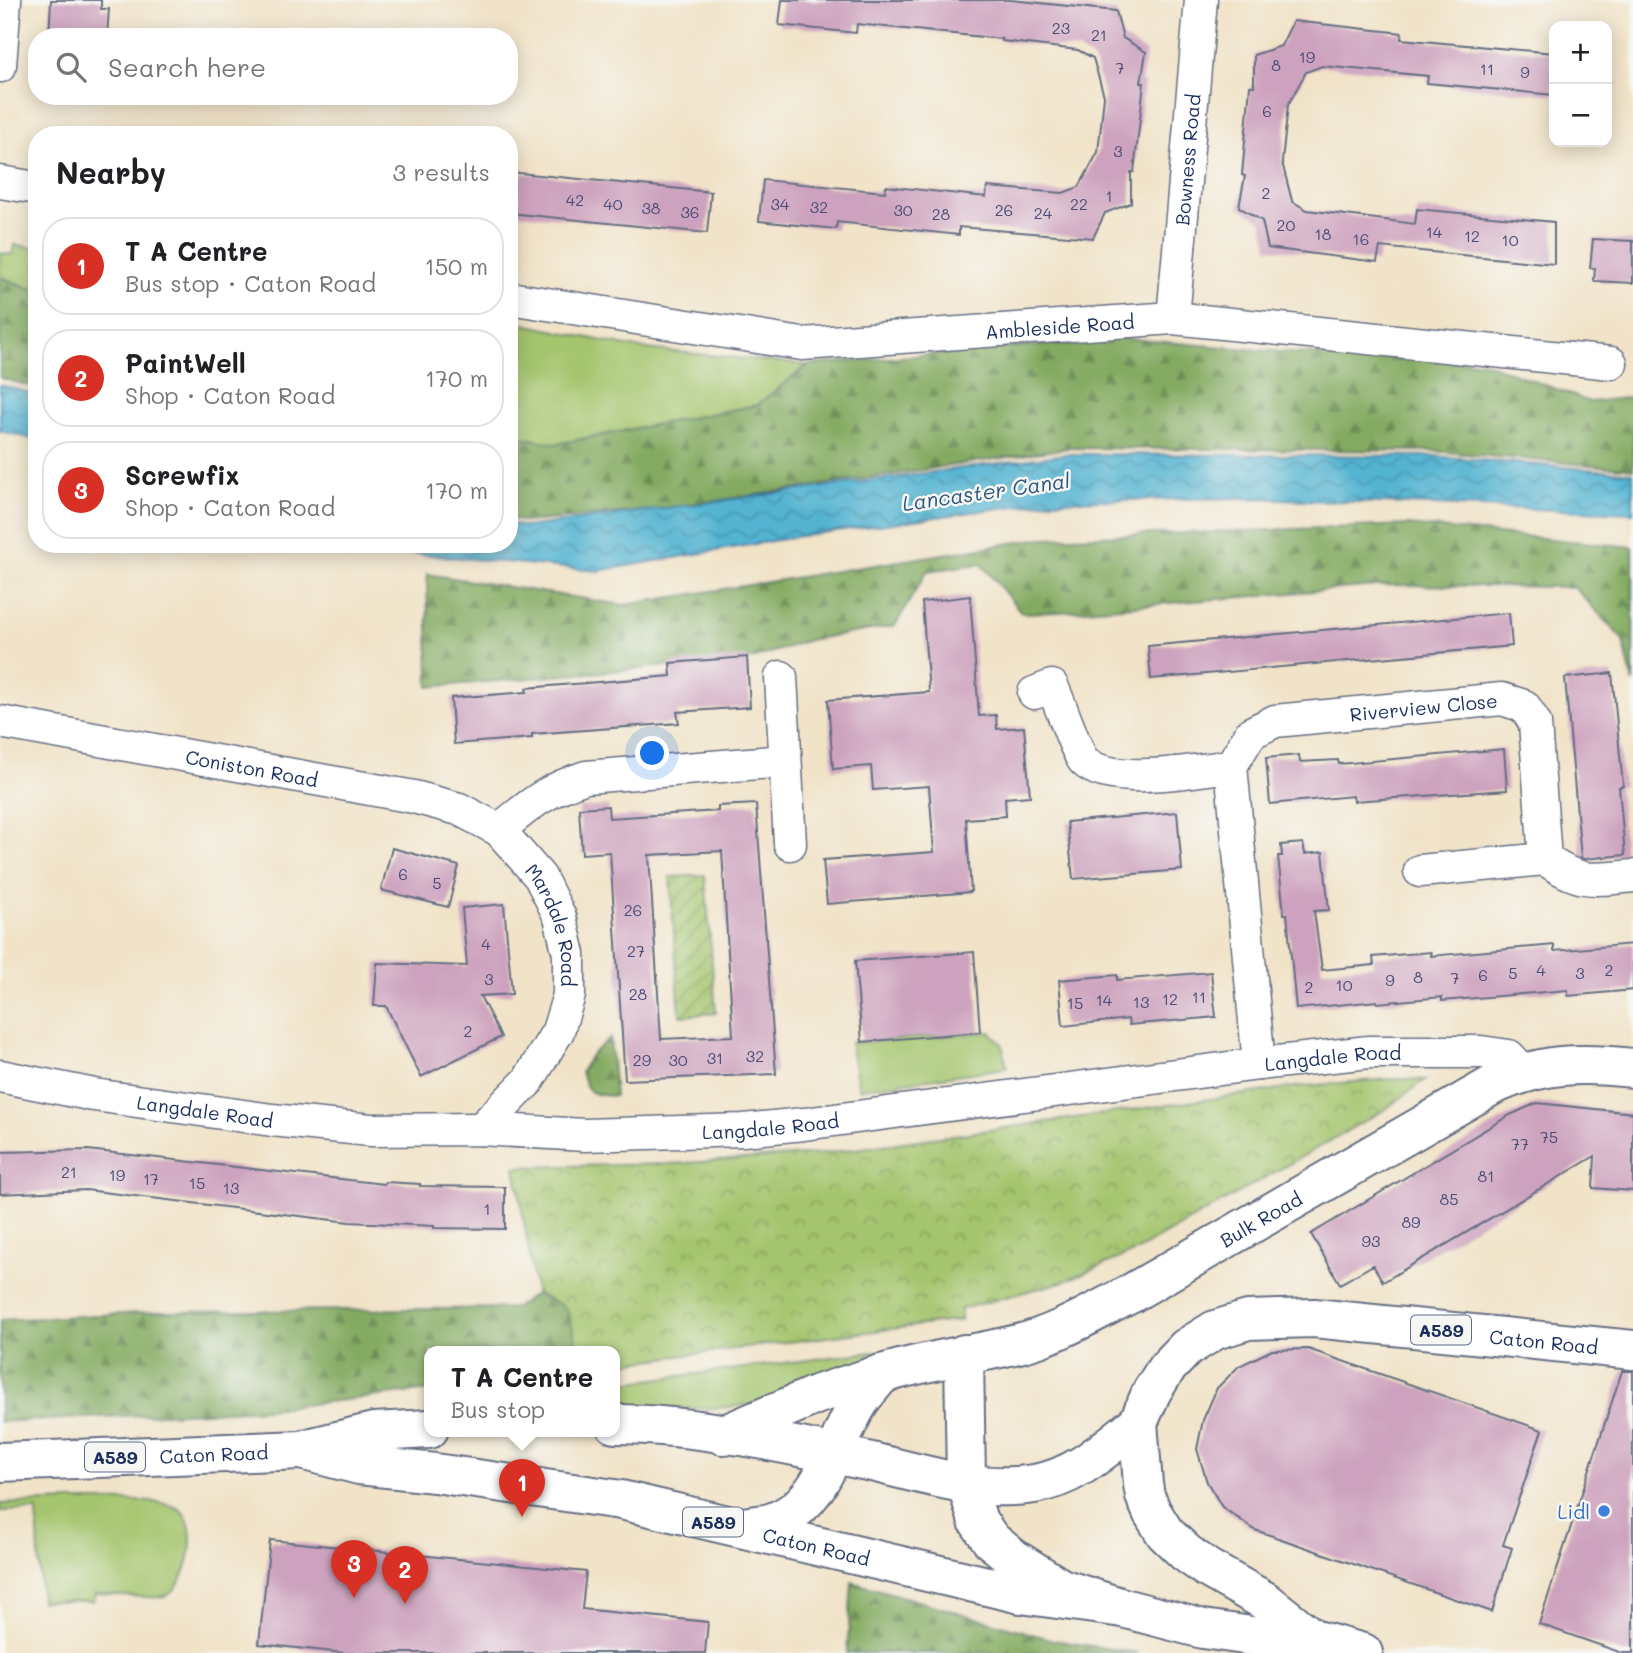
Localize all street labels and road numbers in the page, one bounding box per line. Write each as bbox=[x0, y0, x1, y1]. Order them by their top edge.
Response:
street label: Bowness Road bbox=[1169, 93, 1205, 226]
street label: Ambleside Road bbox=[984, 308, 1135, 344]
street label: Riverview Close bbox=[1348, 687, 1499, 726]
street label: Coniston Road bbox=[184, 743, 320, 792]
street label: Mardale Road bbox=[521, 857, 582, 987]
street label: Langdale Road bbox=[1263, 1040, 1401, 1076]
street label: Langdale Road bbox=[135, 1089, 275, 1133]
street label: Langdale Road bbox=[702, 1107, 840, 1144]
street label: Bulk Road bbox=[1215, 1185, 1306, 1252]
road number: A589 bbox=[1411, 1316, 1471, 1344]
street label: Caton Road bbox=[1488, 1323, 1599, 1359]
street label: Caton Road bbox=[159, 1439, 269, 1468]
road number: A589 bbox=[85, 1442, 145, 1472]
road number: A589 bbox=[683, 1507, 743, 1536]
street label: Caton Road bbox=[760, 1521, 872, 1571]

